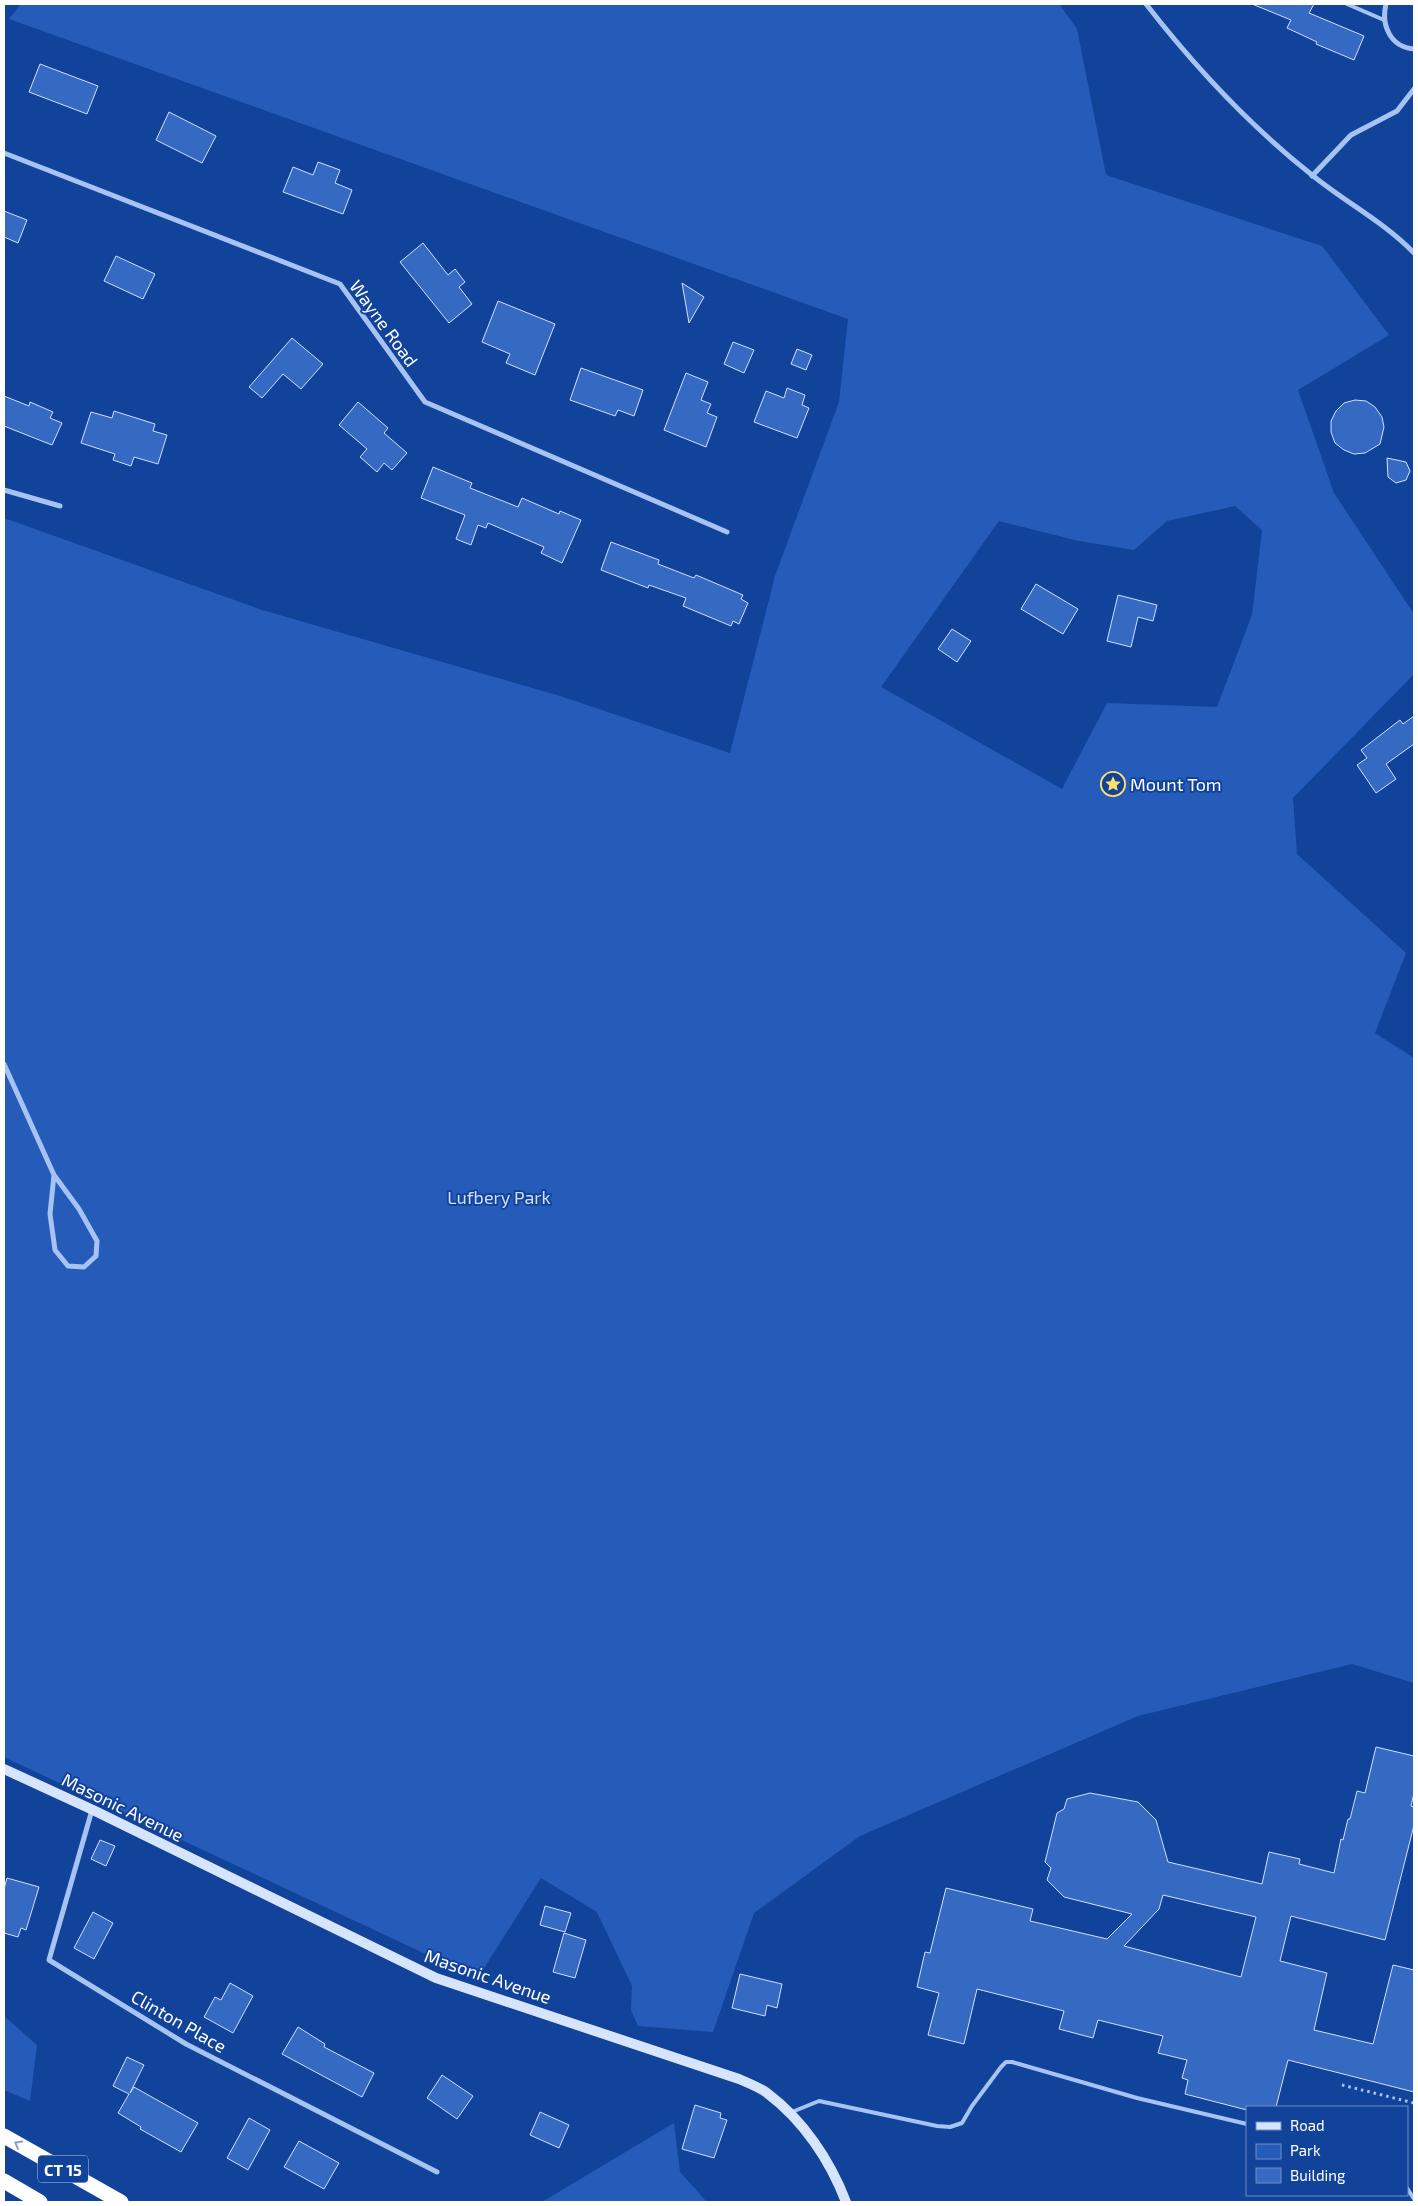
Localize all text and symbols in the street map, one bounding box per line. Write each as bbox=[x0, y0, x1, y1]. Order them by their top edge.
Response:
street label: Wayne Road bbox=[345, 275, 423, 371]
place icon: Mount Tom bbox=[1100, 771, 1126, 797]
place label: Mount Tom bbox=[1130, 773, 1222, 795]
park label: Lufbery Park bbox=[447, 1186, 551, 1208]
street label: Masonic Avenue bbox=[59, 1768, 187, 1846]
street label: Masonic Avenue bbox=[422, 1944, 554, 2008]
street label: Clinton Place bbox=[127, 1985, 231, 2057]
legend bbox=[1246, 2106, 1408, 2196]
text: Road bbox=[1290, 2116, 1325, 2134]
one-way arrow bbox=[14, 2140, 23, 2150]
text: Park bbox=[1290, 2141, 1321, 2159]
road number: CT 15 bbox=[38, 2156, 88, 2182]
text: Building bbox=[1290, 2166, 1346, 2184]

